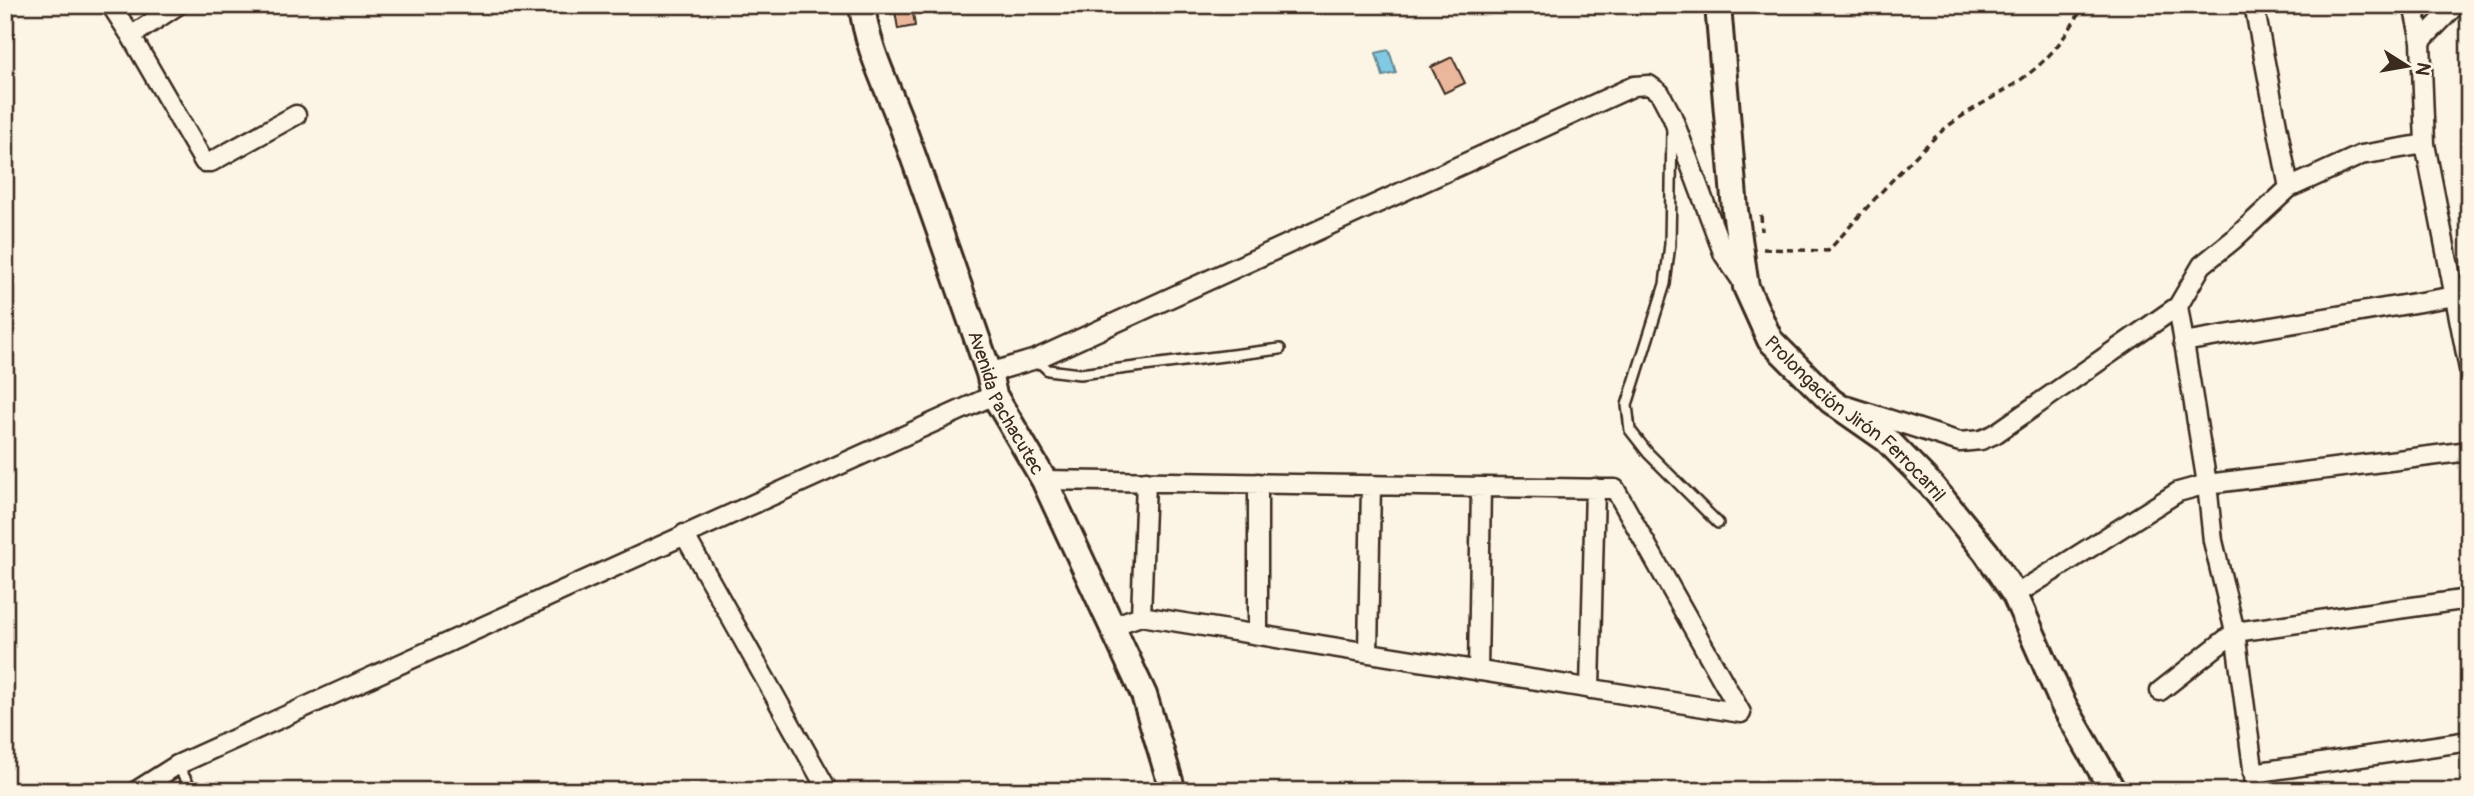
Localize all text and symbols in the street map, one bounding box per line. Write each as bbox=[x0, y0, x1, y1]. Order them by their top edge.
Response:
north arrow bbox=[2372, 32, 2442, 102]
text: N bbox=[2410, 60, 2436, 78]
street label: Avenida Pachacutec bbox=[962, 328, 1049, 480]
street label: Prolongación Jirón Ferrocarril bbox=[1759, 331, 1951, 507]

